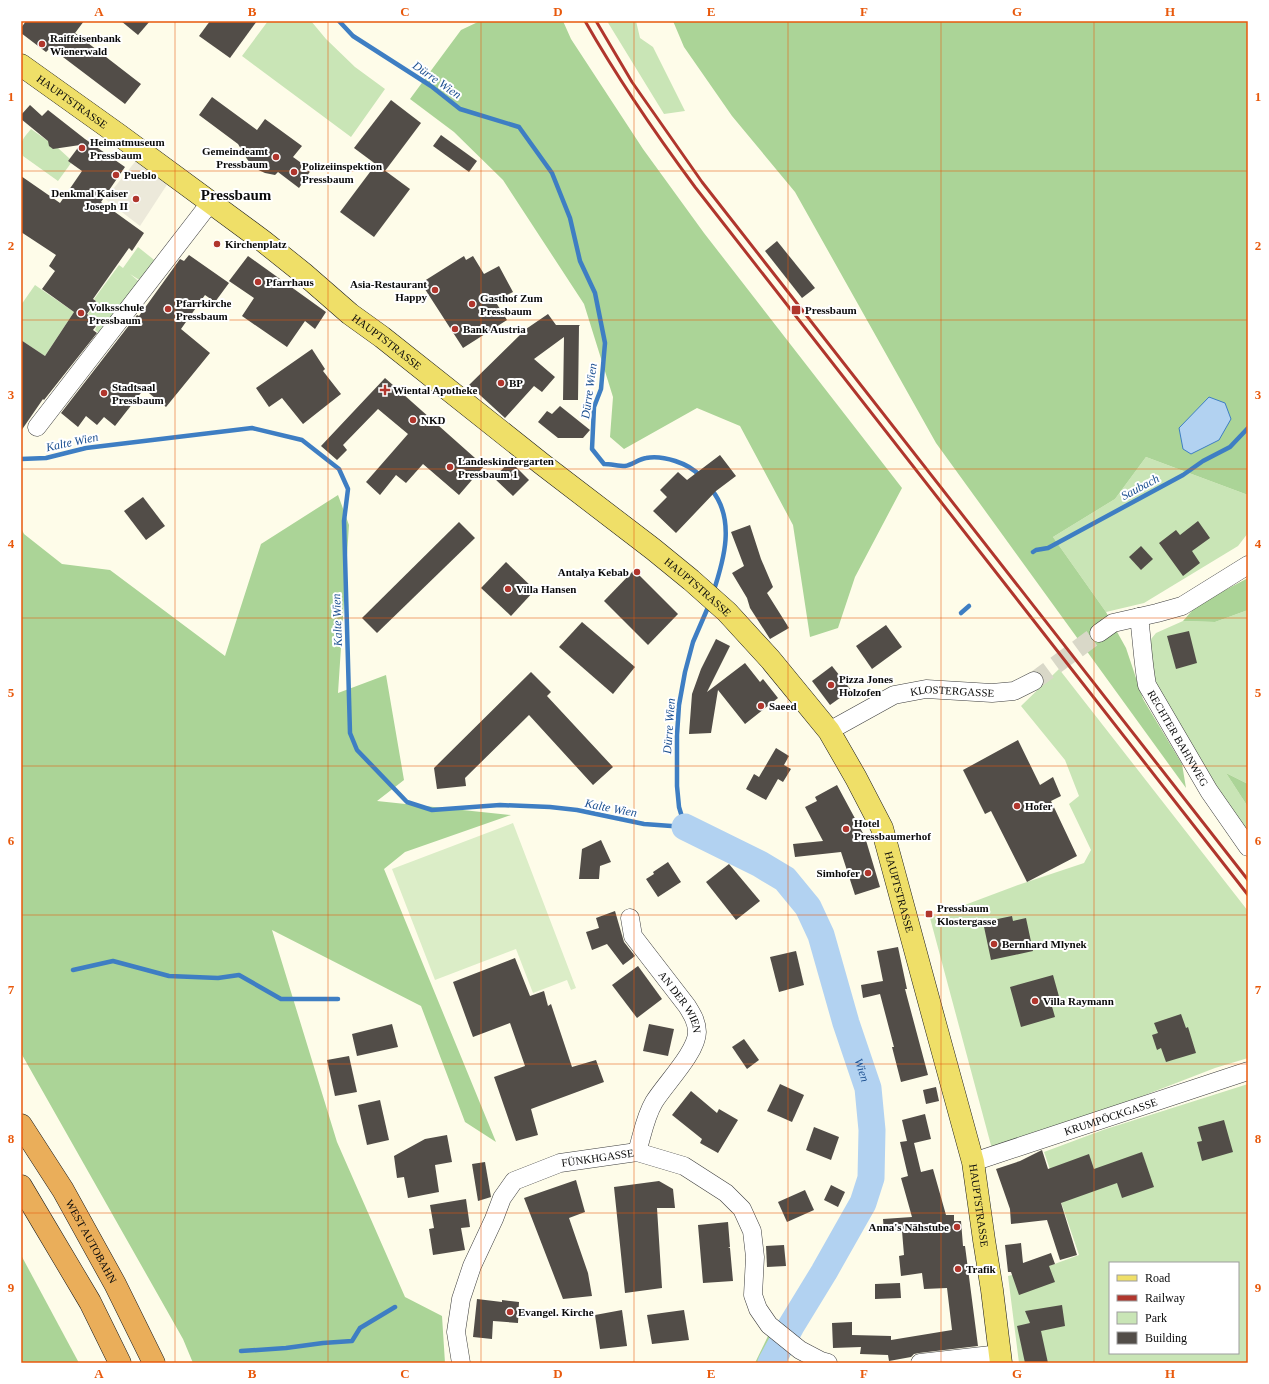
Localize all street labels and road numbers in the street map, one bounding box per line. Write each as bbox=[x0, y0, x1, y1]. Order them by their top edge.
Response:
street label: HAUPTSTRASSE bbox=[35, 72, 110, 131]
street label: HAUPTSTRASSE bbox=[350, 312, 424, 372]
street label: HAUPTSTRASSE bbox=[662, 555, 734, 619]
street label: KLOSTERGASSE bbox=[909, 683, 995, 699]
street label: RECHTER BAHNWEG bbox=[1145, 688, 1211, 788]
street label: HAUPTSTRASSE bbox=[883, 850, 916, 934]
street label: AN DER WIEN bbox=[656, 969, 703, 1034]
street label: KRUMPÖCKGASSE bbox=[1063, 1095, 1159, 1137]
street label: FÜNKHGASSE bbox=[561, 1147, 635, 1169]
street label: HAUPTSTRASSE bbox=[967, 1163, 991, 1248]
street label: WEST AUTOBAHN bbox=[63, 1197, 119, 1285]

